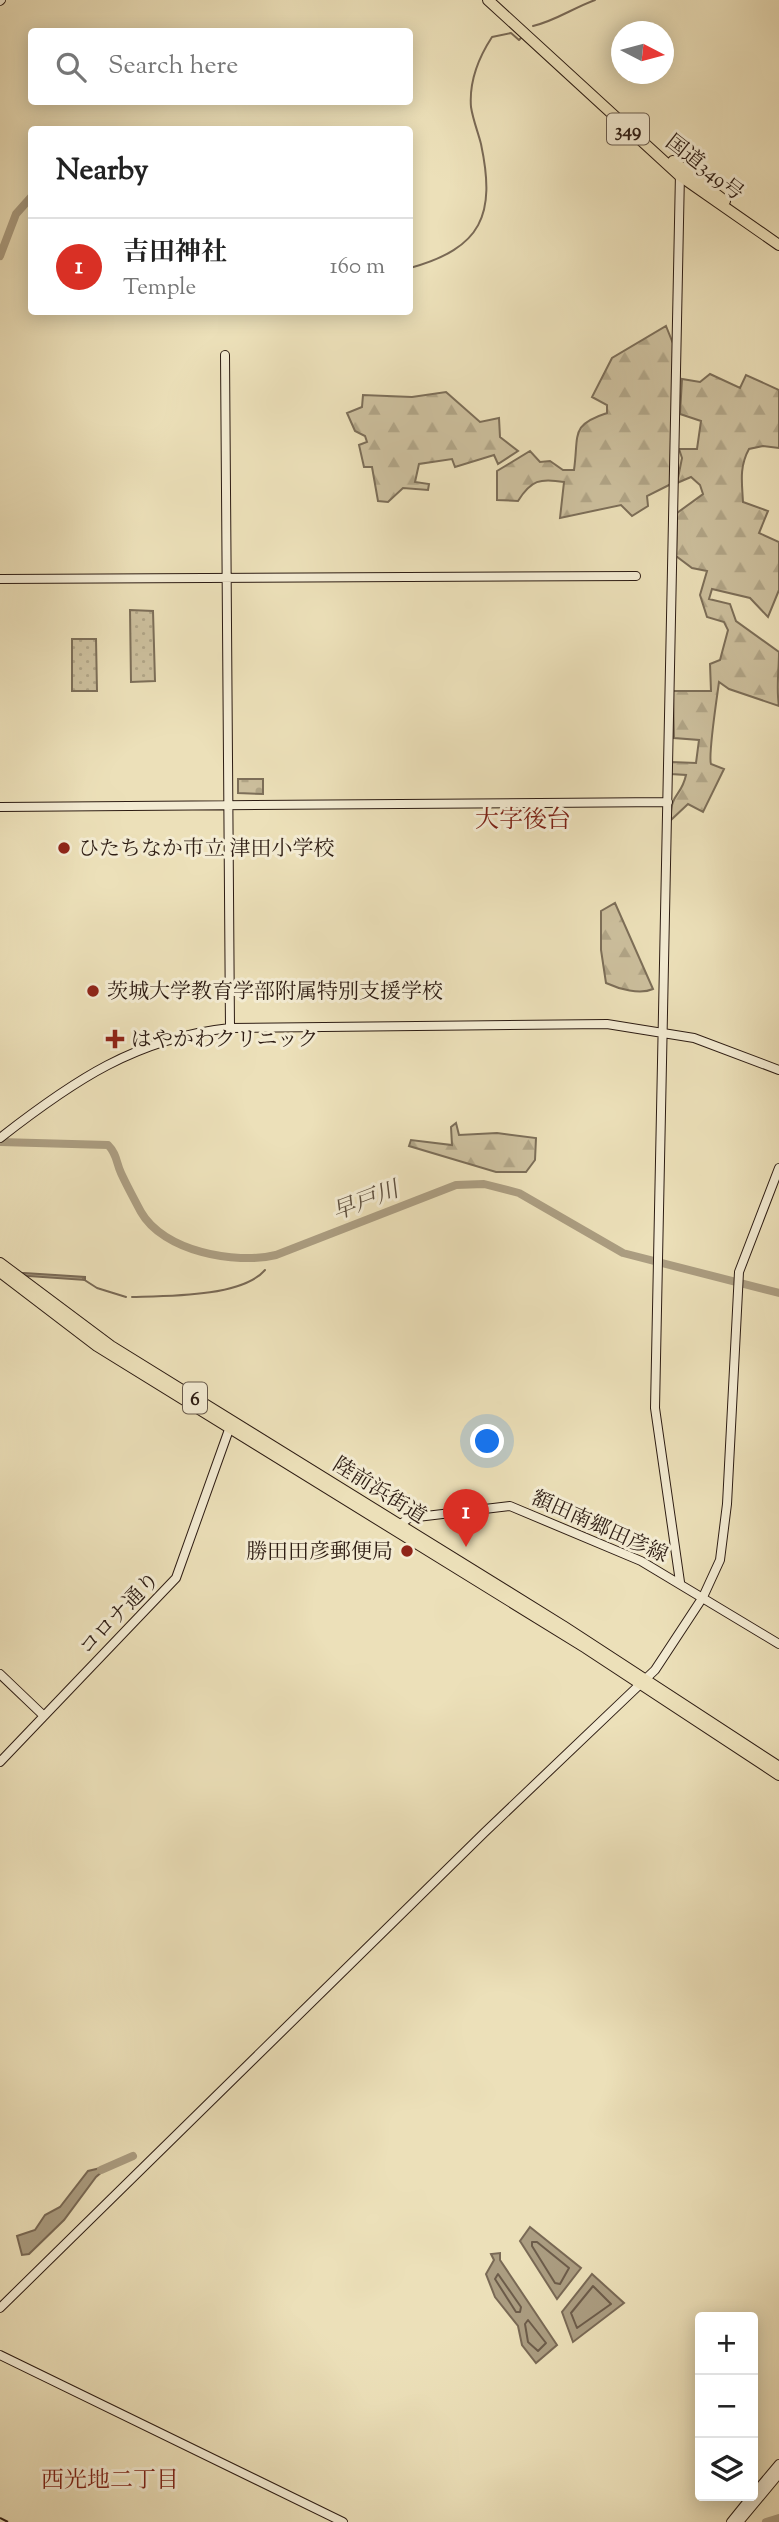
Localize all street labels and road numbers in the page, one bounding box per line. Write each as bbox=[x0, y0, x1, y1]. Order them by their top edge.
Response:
road number: 349 bbox=[607, 113, 649, 144]
street label: 国道349号 bbox=[658, 128, 749, 209]
road number: 6 bbox=[183, 1382, 207, 1414]
street label: 陸前浜街道 bbox=[326, 1451, 431, 1532]
street label: 額田南郷田彦線 bbox=[526, 1484, 672, 1571]
street label: コロナ通り bbox=[73, 1566, 168, 1663]

